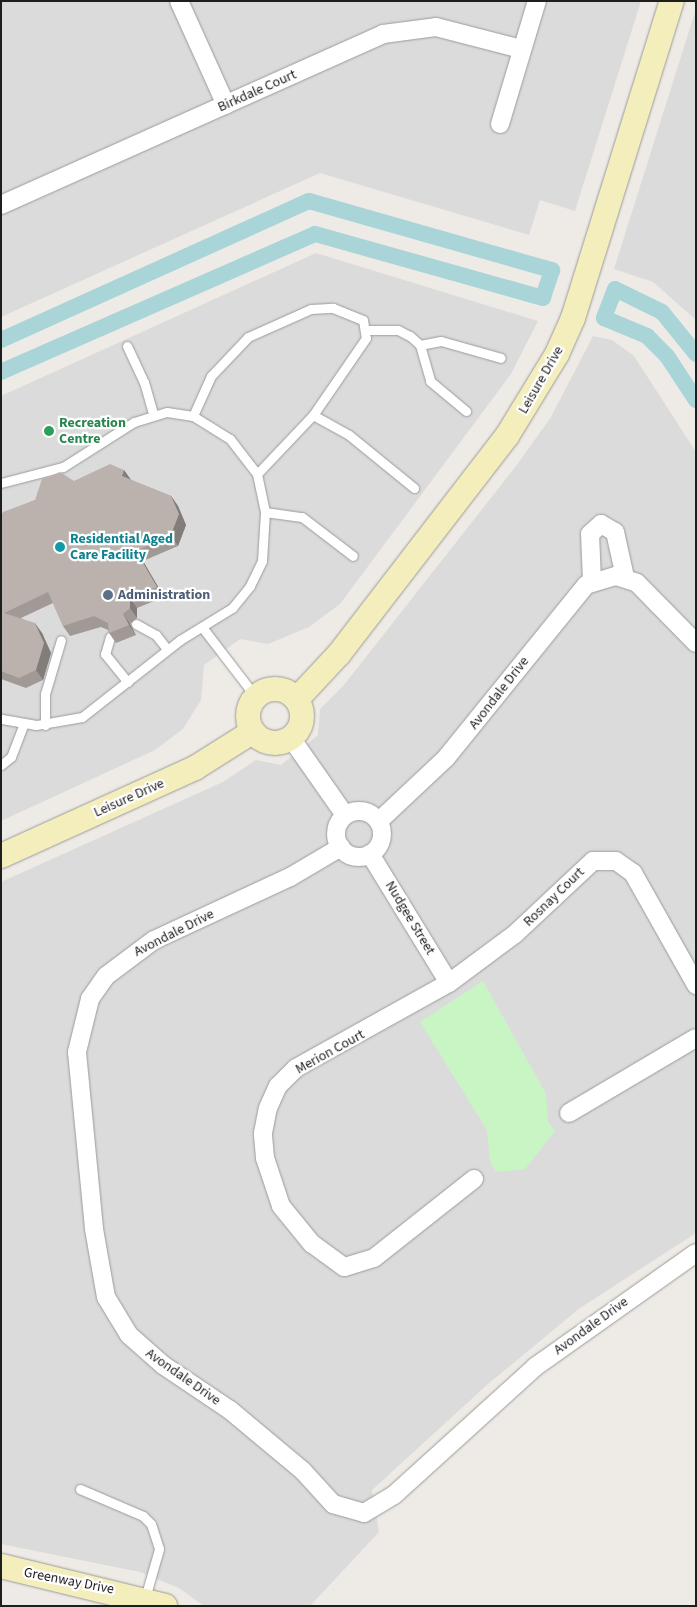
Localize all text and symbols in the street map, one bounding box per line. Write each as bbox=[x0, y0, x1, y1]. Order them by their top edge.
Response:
street label: Birkdale Court bbox=[215, 66, 299, 116]
street label: Leisure Drive bbox=[515, 343, 567, 417]
place label: Recreation Centre bbox=[59, 415, 126, 448]
marker: Recreation Centre bbox=[43, 425, 55, 437]
place label: Residential Aged Care Facility bbox=[70, 531, 173, 564]
marker: Residential Aged Care Facility bbox=[54, 541, 66, 553]
place label: Administration bbox=[118, 587, 210, 603]
marker: Administration bbox=[102, 589, 114, 601]
street label: Avondale Drive bbox=[465, 653, 533, 733]
street label: Leisure Drive bbox=[91, 775, 167, 821]
street label: Rosnay Court bbox=[520, 864, 588, 930]
street label: Nudgee Street bbox=[381, 878, 439, 958]
street label: Avondale Drive bbox=[131, 906, 217, 960]
street label: Merion Court bbox=[293, 1026, 367, 1078]
street label: Avondale Drive bbox=[551, 1293, 631, 1359]
street label: Avondale Drive bbox=[142, 1345, 224, 1409]
street label: Greenway Drive bbox=[22, 1564, 116, 1598]

